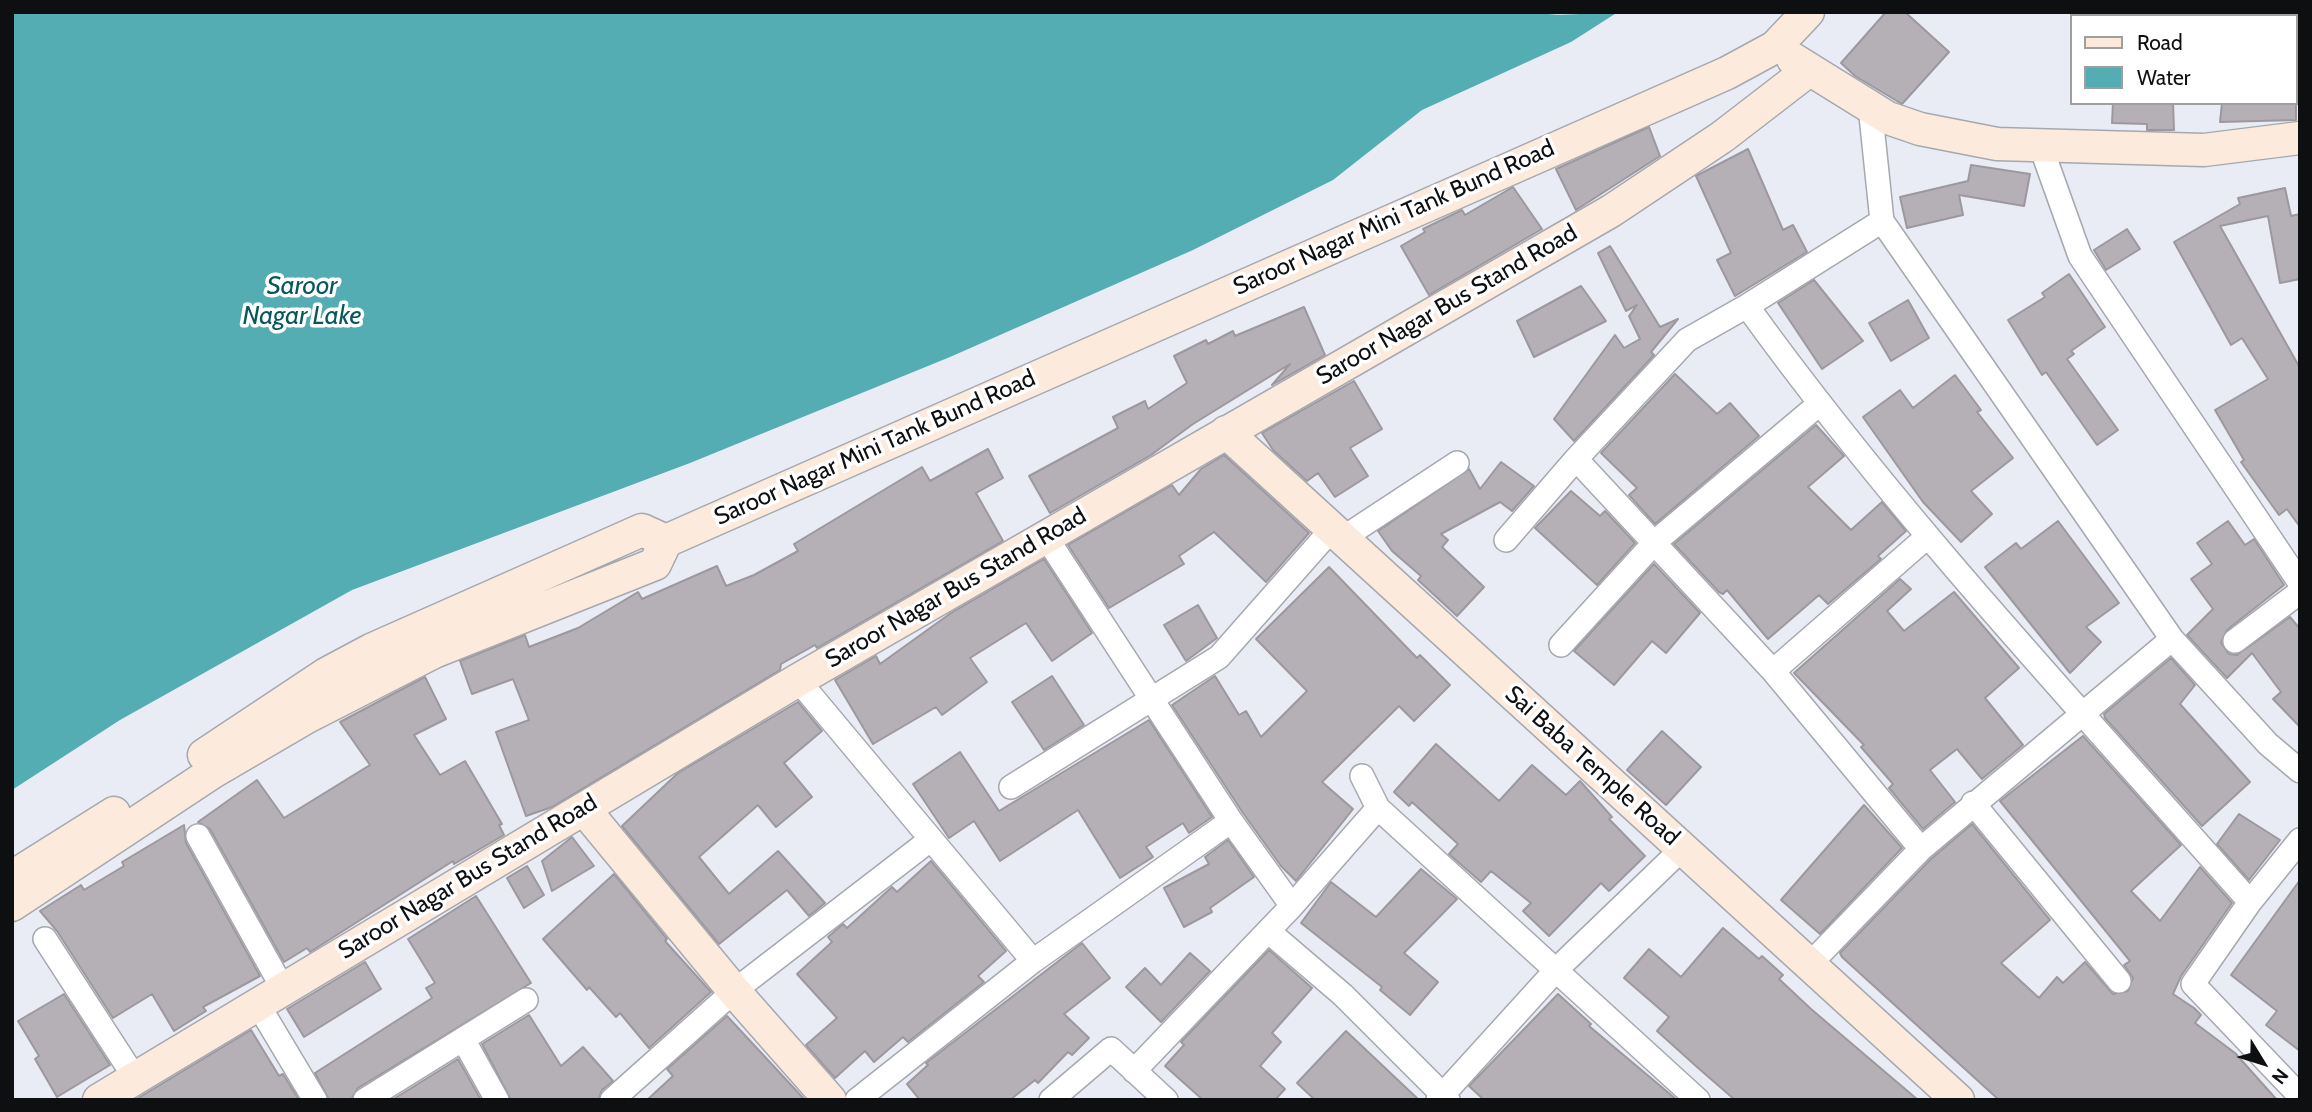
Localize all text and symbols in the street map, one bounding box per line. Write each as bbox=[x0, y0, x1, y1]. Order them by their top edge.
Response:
legend bbox=[2070, 14, 2298, 105]
text: Road bbox=[2137, 30, 2183, 55]
text: Water bbox=[2137, 65, 2190, 90]
street label: Saroor Nagar Mini Tank Bund Road bbox=[1229, 134, 1559, 302]
street label: Saroor Nagar Bus Stand Road bbox=[1311, 218, 1583, 392]
water label: Saroor Nagar Lake bbox=[243, 270, 361, 332]
street label: Saroor Nagar Mini Tank Bund Road bbox=[710, 364, 1040, 532]
street label: Saroor Nagar Bus Stand Road bbox=[820, 501, 1092, 675]
street label: Sai Baba Temple Road bbox=[1499, 680, 1685, 852]
street label: Saroor Nagar Bus Stand Road bbox=[334, 788, 602, 966]
north arrow bbox=[2228, 1028, 2298, 1098]
text: N bbox=[2267, 1064, 2293, 1089]

